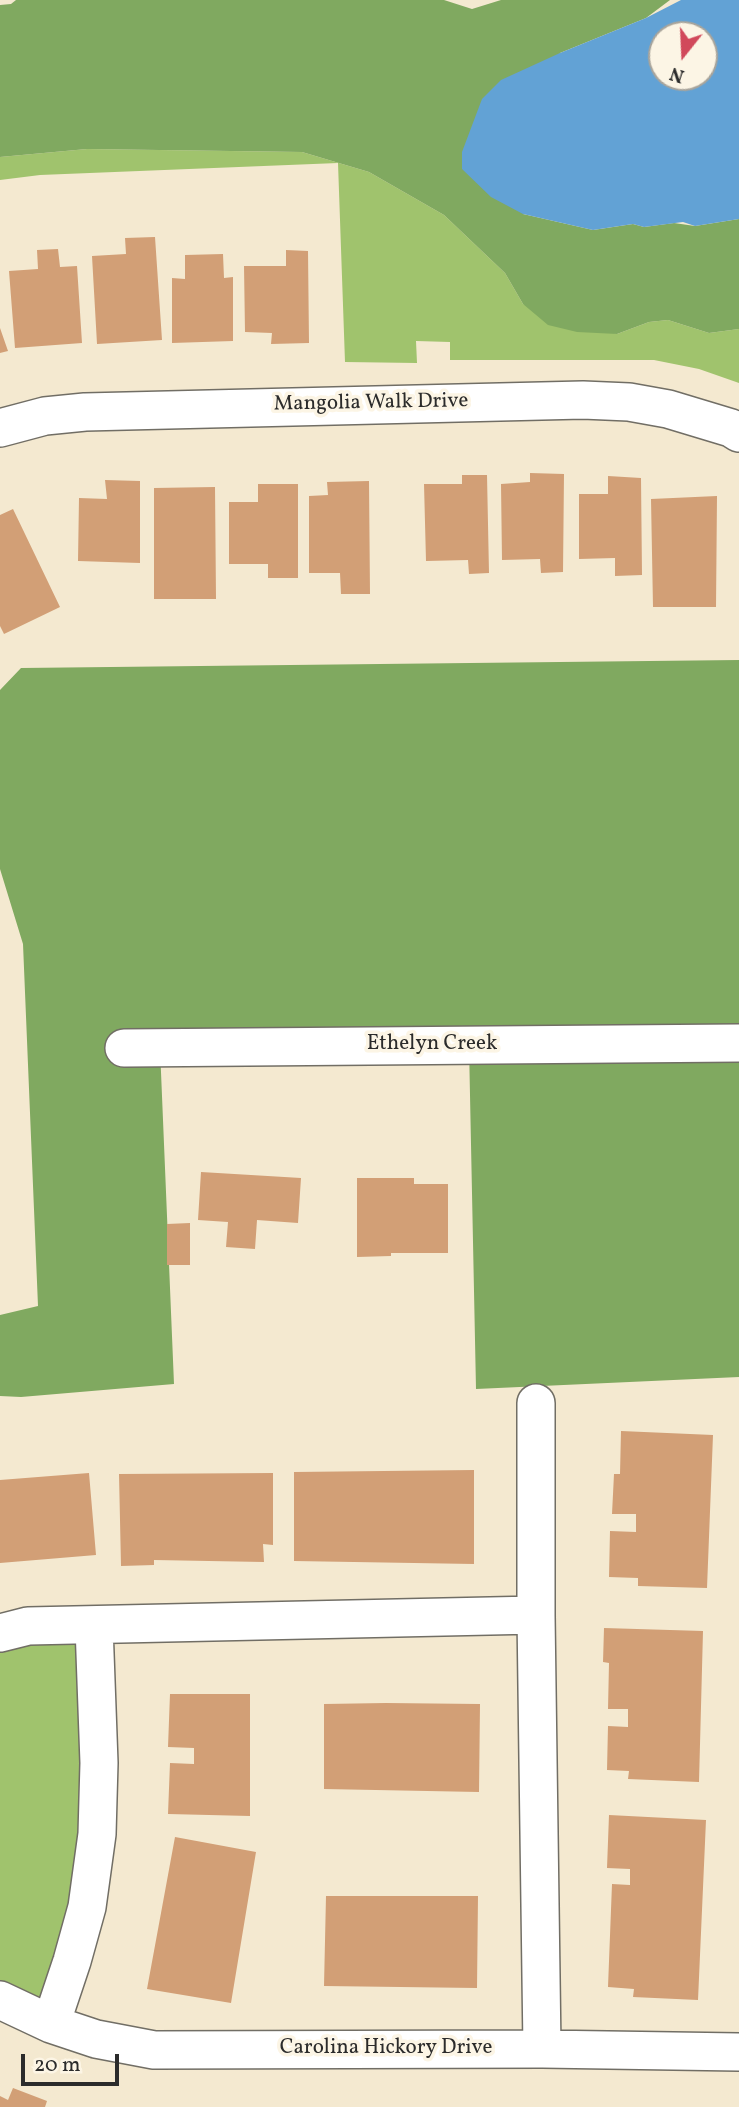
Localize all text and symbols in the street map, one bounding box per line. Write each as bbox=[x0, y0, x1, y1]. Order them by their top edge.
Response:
north arrow bbox=[648, 21, 718, 91]
text: N bbox=[667, 60, 688, 89]
street label: Mangolia Walk Drive bbox=[273, 390, 469, 418]
street label: Ethelyn Creek bbox=[367, 1032, 497, 1058]
street label: Carolina Hickory Drive bbox=[280, 2036, 492, 2062]
scale bar bbox=[24, 2040, 122, 2084]
text: 20 m bbox=[34, 2051, 80, 2080]

